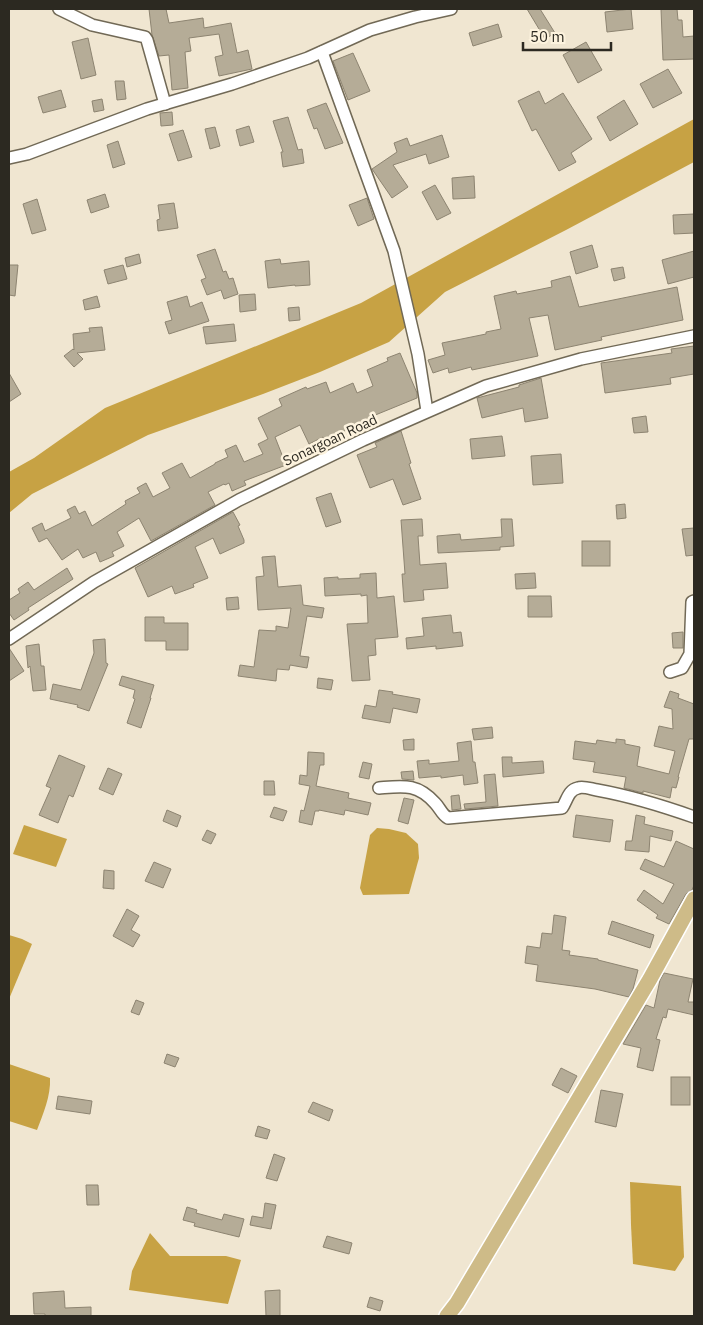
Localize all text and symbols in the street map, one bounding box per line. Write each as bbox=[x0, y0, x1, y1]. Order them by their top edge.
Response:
scale bar bbox=[523, 20, 610, 52]
text: 50 m bbox=[530, 27, 565, 46]
street label: Sonargoan Road bbox=[280, 410, 380, 470]

